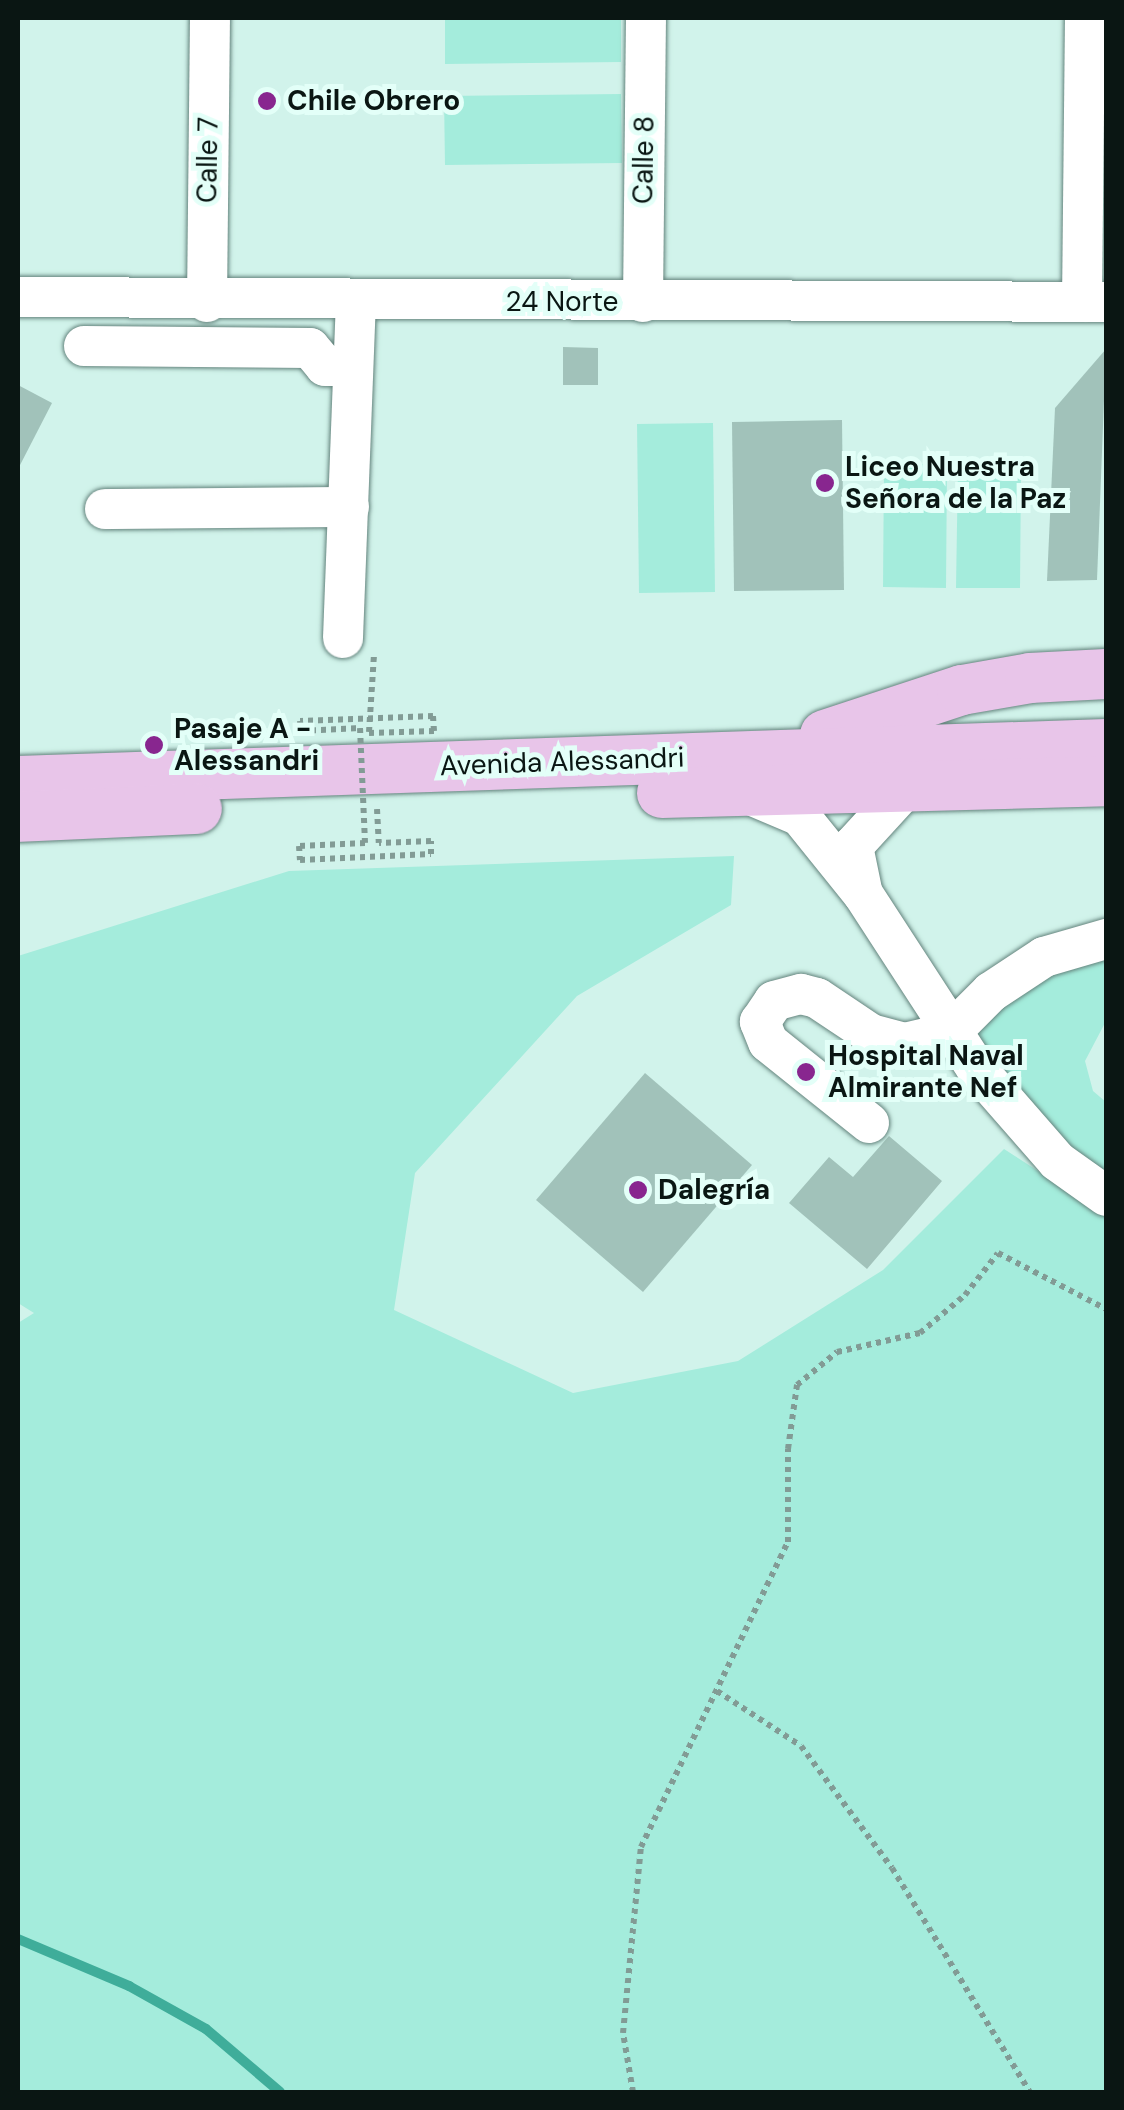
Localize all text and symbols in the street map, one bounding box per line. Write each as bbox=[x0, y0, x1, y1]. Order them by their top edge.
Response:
place label: Chile Obrero bbox=[287, 84, 460, 118]
marker: Chile Obrero bbox=[256, 90, 278, 112]
street label: Calle 8 bbox=[626, 116, 662, 204]
street label: Calle 7 bbox=[190, 117, 226, 203]
street label: 24 Norte bbox=[506, 285, 618, 319]
place label: Liceo Nuestra Señora de la Paz bbox=[845, 450, 1066, 516]
marker: Liceo Nuestra Señora de la Paz bbox=[814, 472, 836, 494]
place label: Pasaje A - Alessandri bbox=[174, 712, 319, 778]
marker: Pasaje A - Alessandri bbox=[143, 734, 165, 756]
street label: Avenida Alessandri bbox=[439, 741, 685, 783]
place label: Hospital Naval Almirante Nef bbox=[828, 1039, 1024, 1105]
marker: Hospital Naval Almirante Nef bbox=[793, 1059, 819, 1085]
place label: Dalegría bbox=[658, 1173, 770, 1207]
marker: Dalegría bbox=[627, 1179, 649, 1201]

